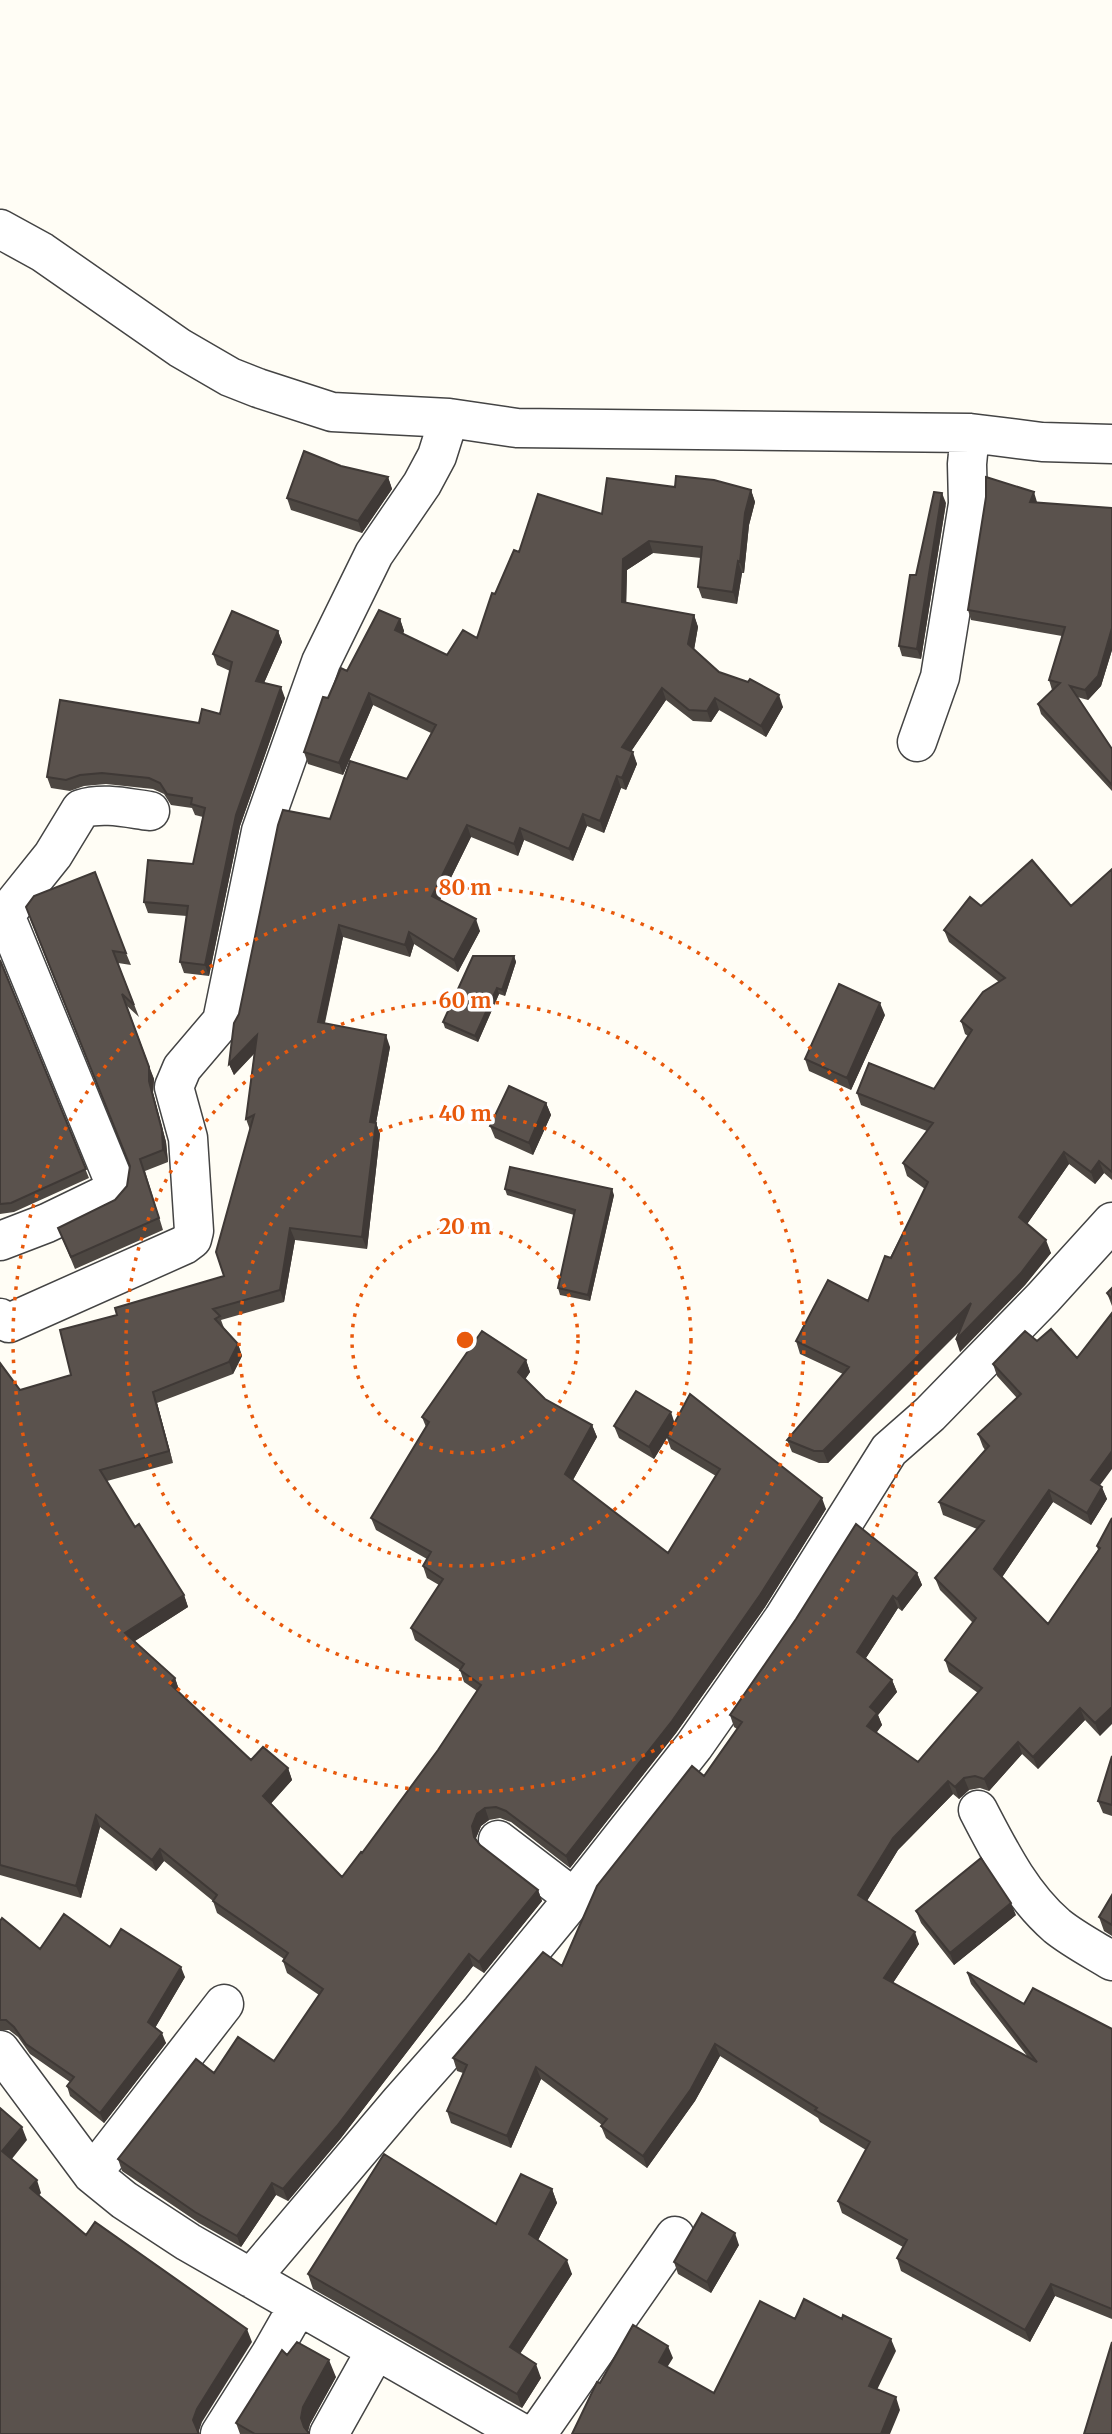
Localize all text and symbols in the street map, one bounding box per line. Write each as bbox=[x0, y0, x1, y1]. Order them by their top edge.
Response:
text: 80 m bbox=[439, 874, 491, 901]
text: 60 m bbox=[439, 987, 491, 1014]
text: 40 m bbox=[438, 1100, 492, 1127]
text: 20 m bbox=[439, 1213, 491, 1240]
centre of rings bbox=[453, 1328, 477, 1352]

